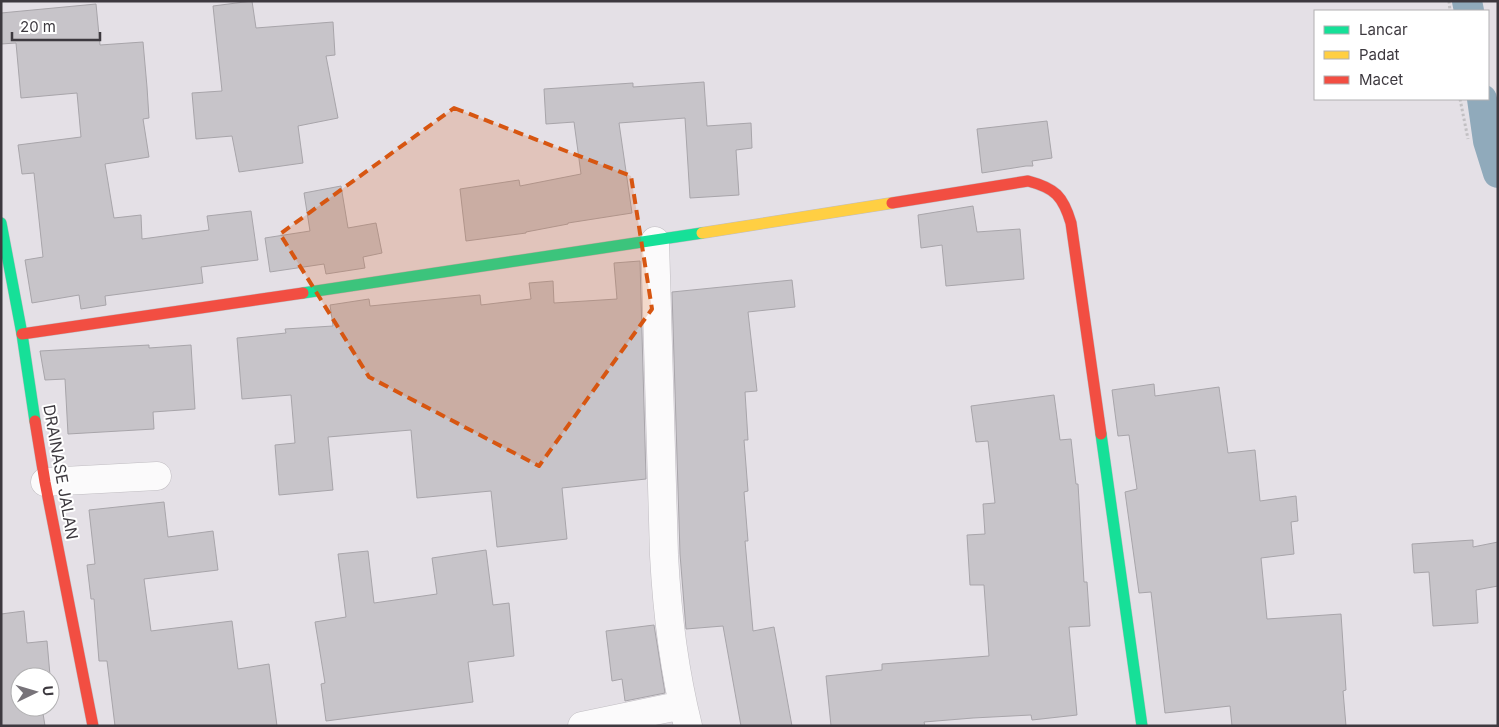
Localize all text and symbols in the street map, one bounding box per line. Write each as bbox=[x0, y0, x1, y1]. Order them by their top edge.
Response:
scale bar bbox=[12, 10, 100, 42]
legend bbox=[1314, 10, 1489, 100]
text: 20 m bbox=[20, 17, 56, 36]
text: Lancar bbox=[1359, 20, 1408, 39]
text: Padat bbox=[1359, 45, 1400, 64]
text: Macet bbox=[1359, 70, 1403, 89]
street label: DRAINASE JALAN bbox=[39, 403, 83, 541]
north arrow bbox=[10, 667, 60, 717]
text: U bbox=[40, 685, 57, 697]

